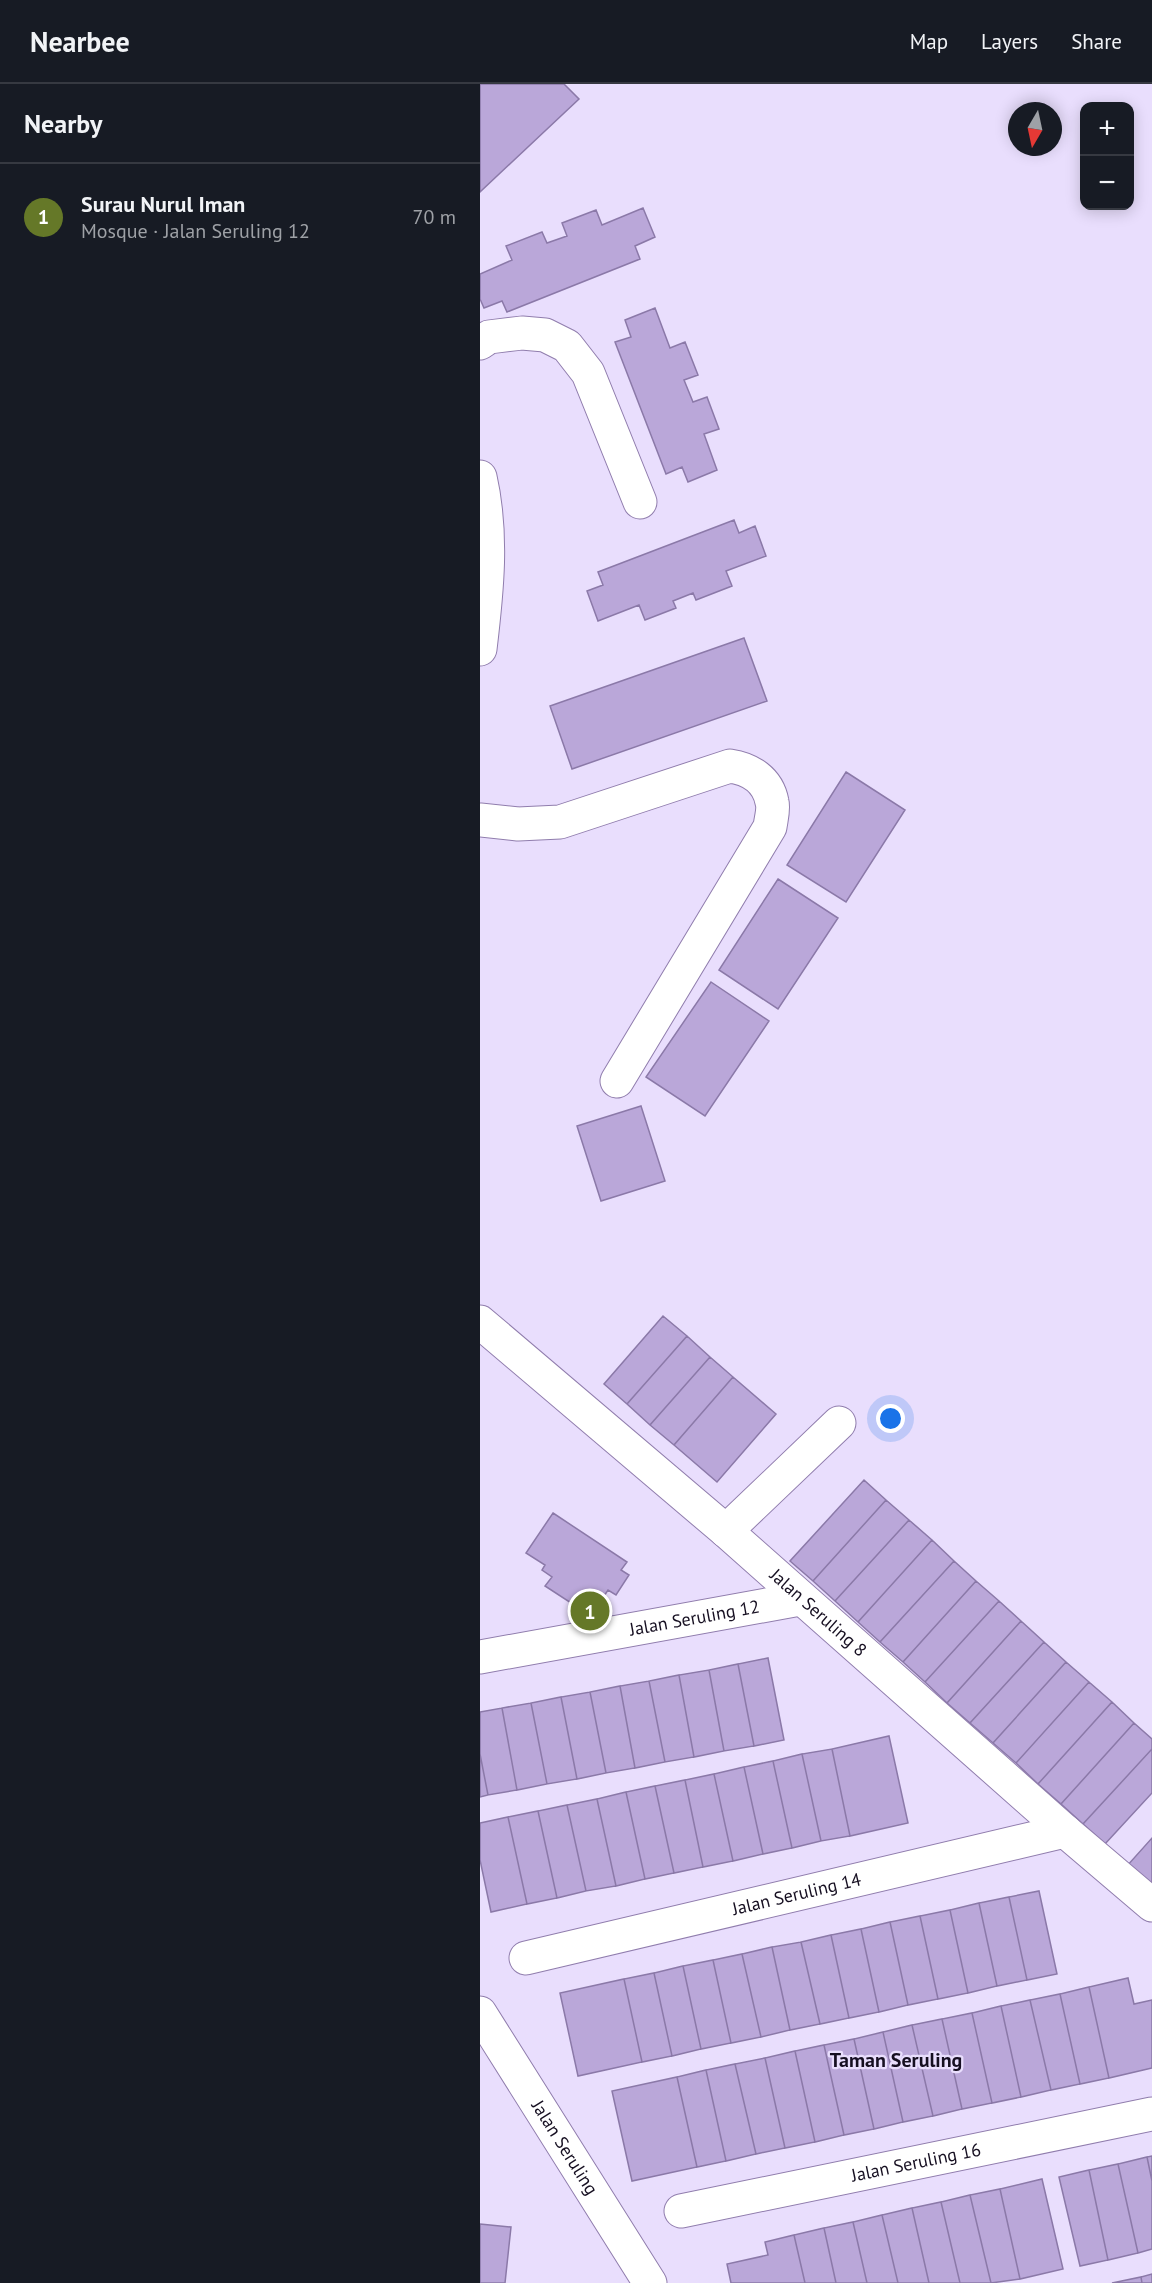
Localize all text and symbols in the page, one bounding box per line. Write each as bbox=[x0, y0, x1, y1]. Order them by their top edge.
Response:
text: Nearbee bbox=[30, 23, 130, 60]
text: Map bbox=[910, 28, 948, 55]
text: Layers bbox=[981, 28, 1038, 55]
text: Share bbox=[1071, 28, 1122, 55]
north arrow bbox=[1008, 102, 1062, 156]
map controls bbox=[1080, 102, 1134, 210]
button: + bbox=[1080, 102, 1134, 156]
text: Nearby bbox=[24, 107, 102, 140]
button: − bbox=[1080, 156, 1134, 210]
text: Surau Nurul Iman bbox=[81, 190, 245, 218]
text: 1 bbox=[38, 204, 49, 230]
text: 70 m bbox=[413, 204, 456, 230]
text: Mosque · Jalan Seruling 12 bbox=[81, 218, 310, 244]
your location bbox=[876, 1404, 905, 1433]
street label: Jalan Seruling 8 bbox=[765, 1563, 872, 1661]
pin: 1 bbox=[570, 1588, 610, 1634]
street label: Jalan Seruling 12 bbox=[627, 1595, 761, 1641]
street label: Jalan Seruling 14 bbox=[729, 1867, 863, 1920]
district label: Taman Seruling bbox=[830, 2047, 962, 2073]
street label: Jalan Seruling bbox=[526, 2095, 603, 2199]
street label: Jalan Seruling 16 bbox=[848, 2138, 983, 2187]

